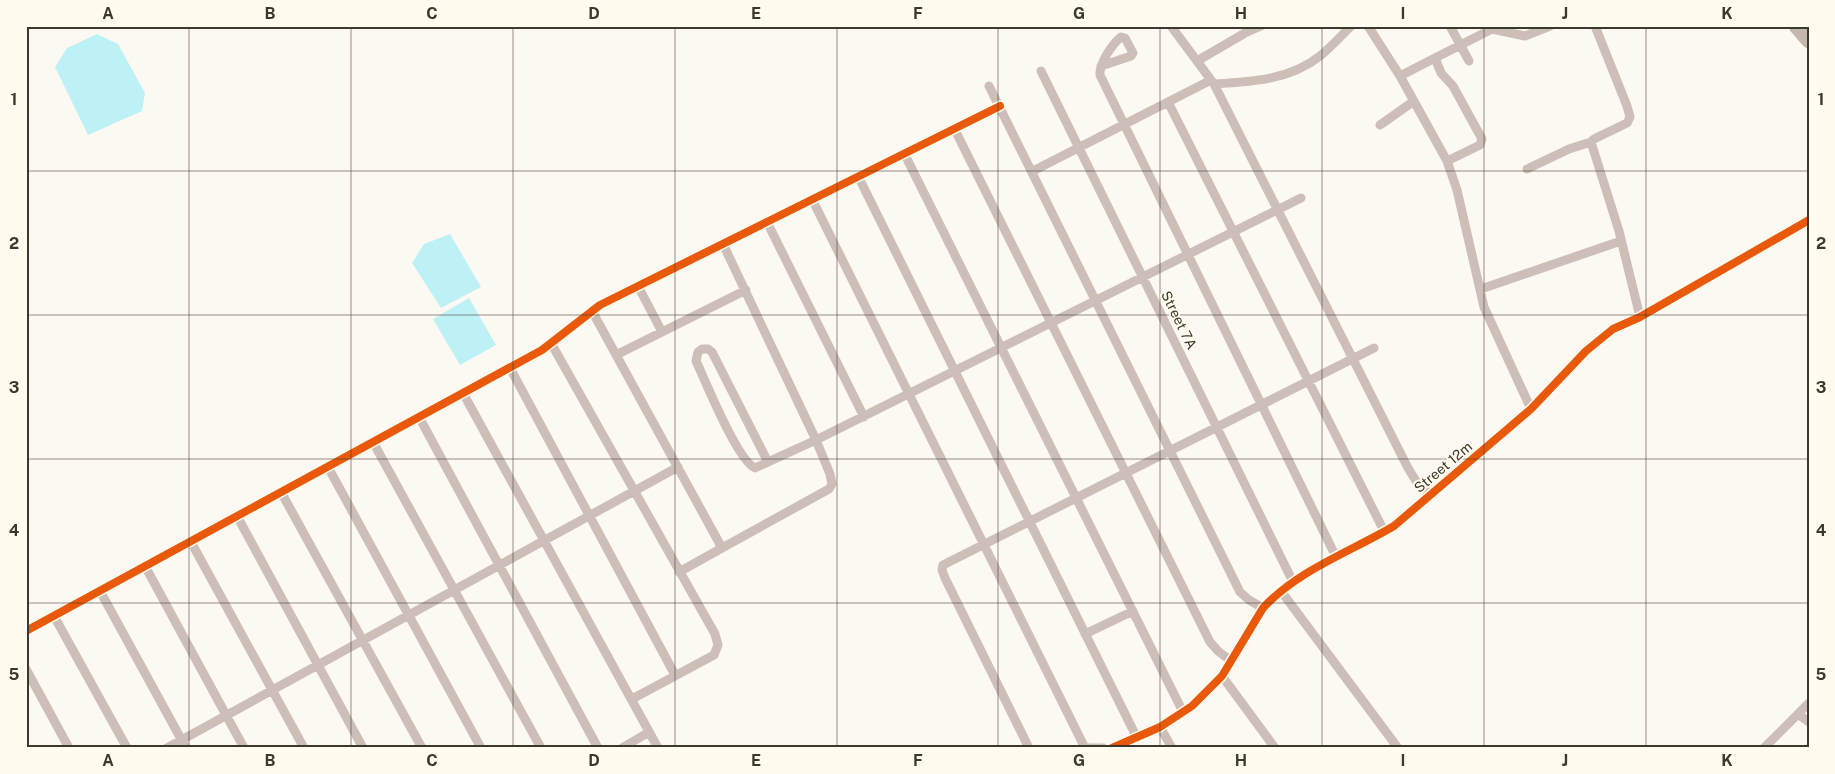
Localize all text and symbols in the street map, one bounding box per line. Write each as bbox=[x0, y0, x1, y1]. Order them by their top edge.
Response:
text: A bbox=[102, 4, 114, 23]
text: B bbox=[265, 4, 276, 23]
text: C bbox=[426, 4, 438, 23]
text: D bbox=[588, 4, 600, 23]
text: E bbox=[751, 4, 761, 23]
text: F bbox=[913, 4, 923, 23]
text: G bbox=[1073, 4, 1085, 23]
text: H bbox=[1235, 4, 1247, 23]
text: I bbox=[1401, 4, 1405, 23]
text: J bbox=[1562, 4, 1568, 23]
text: K bbox=[1721, 4, 1733, 23]
text: 1 bbox=[11, 90, 17, 109]
text: 1 bbox=[1818, 90, 1824, 109]
text: 2 bbox=[9, 234, 19, 253]
text: 2 bbox=[1816, 234, 1826, 253]
street label: Street 7A bbox=[1158, 288, 1200, 352]
text: 3 bbox=[9, 378, 19, 397]
text: 3 bbox=[1816, 378, 1826, 397]
street label: Street 12m bbox=[1411, 438, 1475, 496]
text: 4 bbox=[9, 521, 20, 540]
text: 4 bbox=[1816, 521, 1827, 540]
text: 5 bbox=[9, 665, 20, 684]
text: 5 bbox=[1816, 665, 1827, 684]
text: A bbox=[102, 751, 114, 770]
text: B bbox=[265, 751, 276, 770]
text: C bbox=[426, 751, 438, 770]
text: D bbox=[588, 751, 600, 770]
text: E bbox=[751, 751, 761, 770]
text: F bbox=[913, 751, 923, 770]
text: G bbox=[1073, 751, 1085, 770]
text: H bbox=[1235, 751, 1247, 770]
text: I bbox=[1401, 751, 1405, 770]
text: J bbox=[1562, 751, 1568, 770]
text: K bbox=[1721, 751, 1733, 770]

